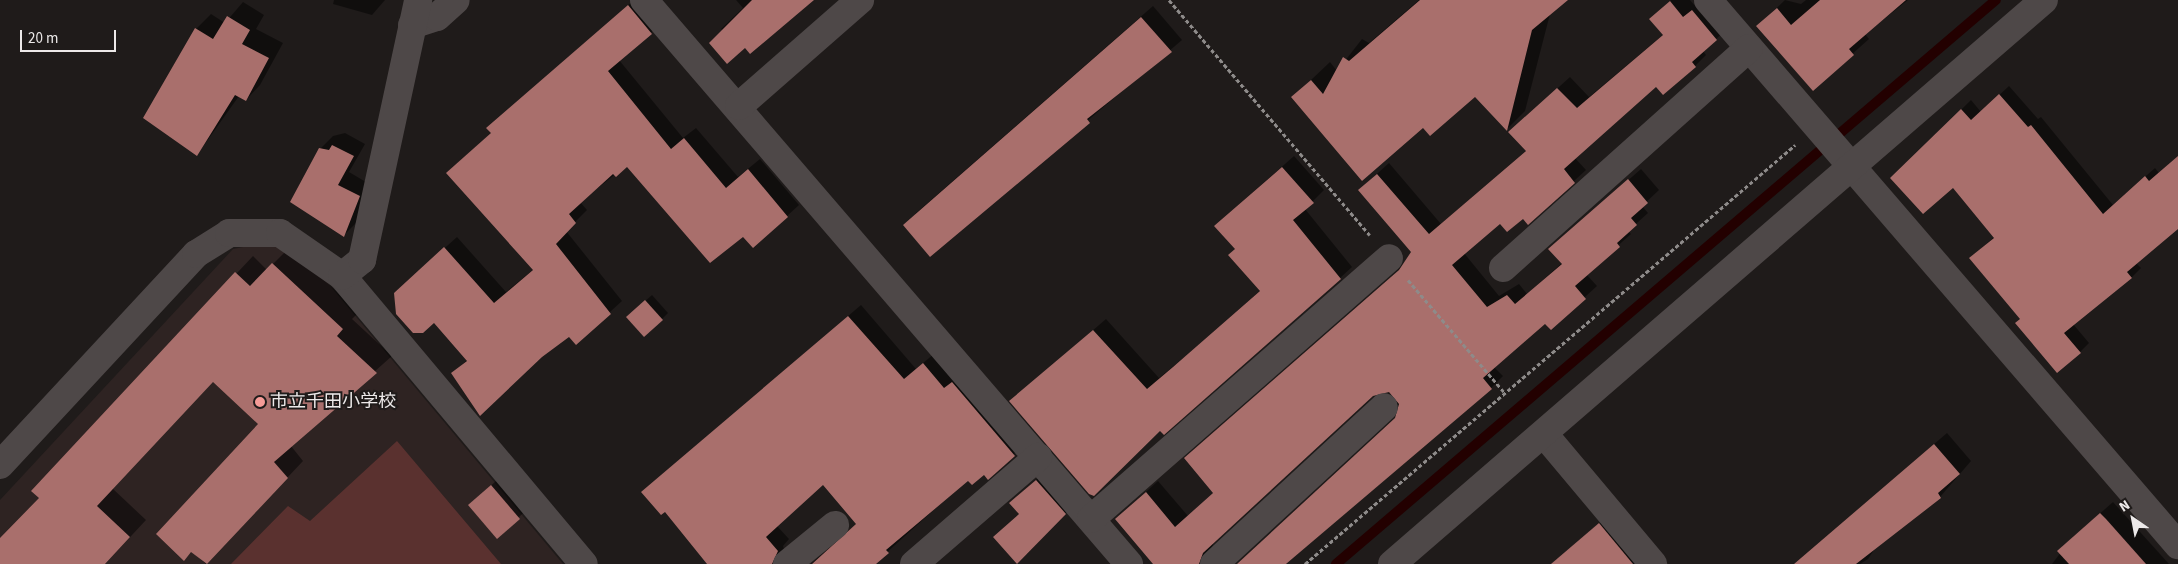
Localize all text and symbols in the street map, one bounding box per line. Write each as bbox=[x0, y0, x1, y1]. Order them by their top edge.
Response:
scale bar bbox=[22, 20, 119, 52]
text: 20 m bbox=[28, 28, 58, 49]
place label: 市立千田小学校 bbox=[270, 391, 396, 413]
marker: 市立千田小学校 bbox=[254, 396, 266, 408]
north arrow bbox=[2108, 494, 2158, 544]
text: N bbox=[2115, 495, 2134, 517]

